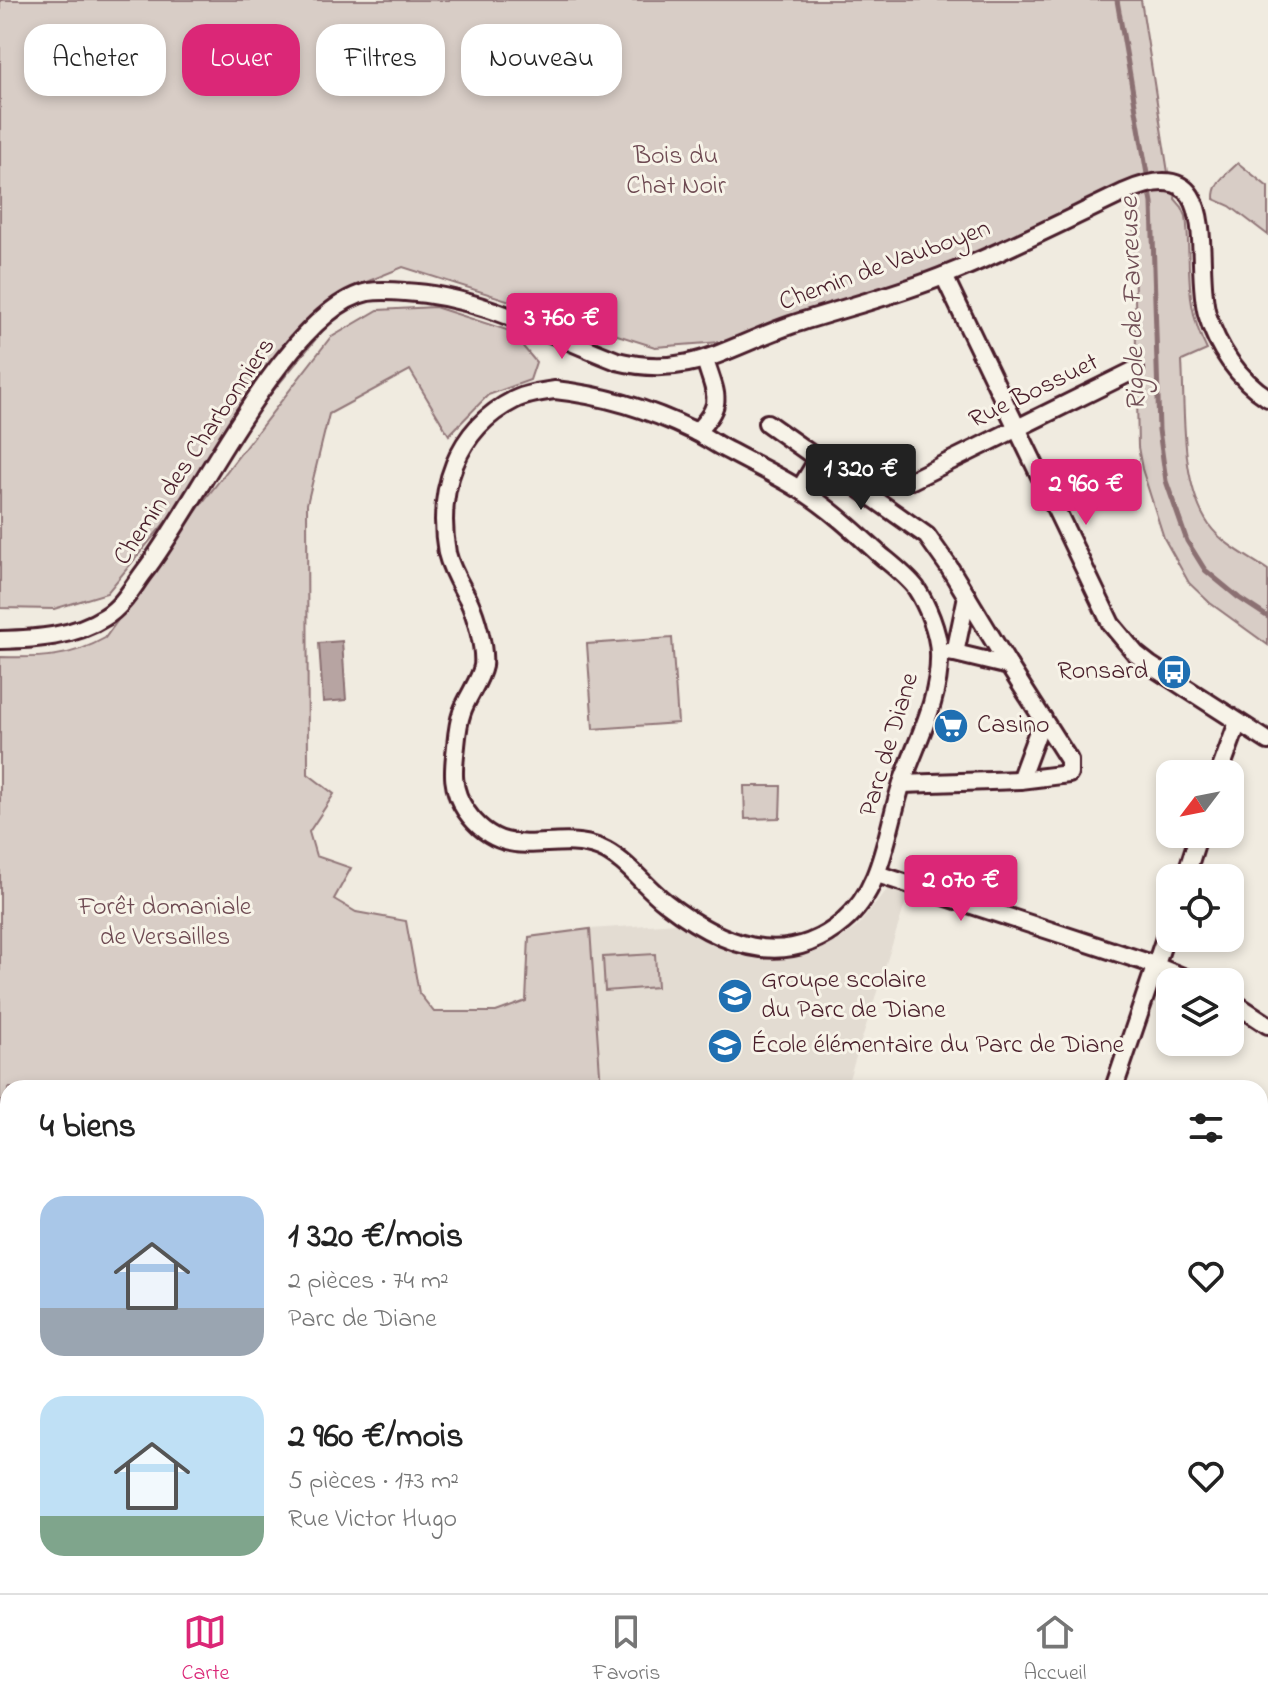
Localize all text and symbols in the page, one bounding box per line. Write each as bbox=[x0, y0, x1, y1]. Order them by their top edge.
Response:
chip: Acheter bbox=[24, 24, 166, 96]
chip: Louer bbox=[182, 24, 300, 96]
chip: Filtres bbox=[316, 24, 445, 96]
chip: Nouveau bbox=[461, 24, 622, 96]
park label: Bois du Chat Noir bbox=[626, 138, 727, 206]
water label: Rigole de Favreuse bbox=[1110, 195, 1158, 412]
street label: Chemin de Vauboyen bbox=[774, 210, 996, 322]
pin: 3 760 € bbox=[488, 293, 636, 361]
text: 3 760 € bbox=[524, 300, 600, 338]
street label: Chemin des Charbonniers bbox=[104, 330, 286, 574]
street label: Rue Bossuet bbox=[963, 344, 1105, 440]
pin: 1 320 € bbox=[787, 444, 935, 512]
text: 1 320 € bbox=[824, 451, 898, 489]
pin: 2 960 € bbox=[1012, 459, 1160, 527]
text: 2 960 € bbox=[1049, 466, 1123, 504]
place label: Ronsard bbox=[1057, 653, 1148, 691]
bus stop icon: Ronsard bbox=[1155, 653, 1193, 691]
street label: Parc de Diane bbox=[850, 668, 930, 822]
supermarket icon: Casino bbox=[932, 707, 970, 745]
place label: Casino bbox=[977, 707, 1050, 745]
north arrow bbox=[1156, 760, 1244, 848]
map controls bbox=[1156, 760, 1244, 1056]
pin: 2 070 € bbox=[887, 855, 1035, 923]
text: 2 070 € bbox=[922, 862, 1000, 900]
button: locate bbox=[1156, 864, 1244, 952]
park label: Forêt domaniale de Versailles bbox=[78, 889, 252, 957]
place label: Groupe scolaire du Parc de Diane bbox=[761, 962, 946, 1030]
button: layers bbox=[1156, 968, 1244, 1056]
school or university icon: Groupe scolaire du Parc de Diane bbox=[716, 977, 754, 1015]
school or university icon: École élémentaire du Parc de Diane bbox=[706, 1027, 744, 1065]
place label: École élémentaire du Parc de Diane bbox=[751, 1027, 1124, 1065]
text: 4 biens bbox=[40, 1103, 136, 1153]
icon: filters bbox=[1184, 1106, 1228, 1150]
text: 1 320 €/mois bbox=[288, 1213, 463, 1263]
icon: home bbox=[104, 1228, 200, 1324]
icon: heart bbox=[1184, 1254, 1228, 1298]
text: 2 pièces · 74 m² bbox=[288, 1263, 449, 1301]
text: Parc de Diane bbox=[288, 1301, 437, 1339]
text: 2 960 €/mois bbox=[288, 1413, 464, 1463]
icon: home bbox=[104, 1428, 200, 1524]
icon: heart bbox=[1184, 1454, 1228, 1498]
text: 5 pièces · 173 m² bbox=[288, 1463, 459, 1501]
text: Rue Victor Hugo bbox=[288, 1501, 457, 1539]
tab: Carte bbox=[181, 1610, 229, 1690]
tab: Favoris bbox=[592, 1610, 660, 1690]
tab: Accueil bbox=[1023, 1610, 1087, 1690]

